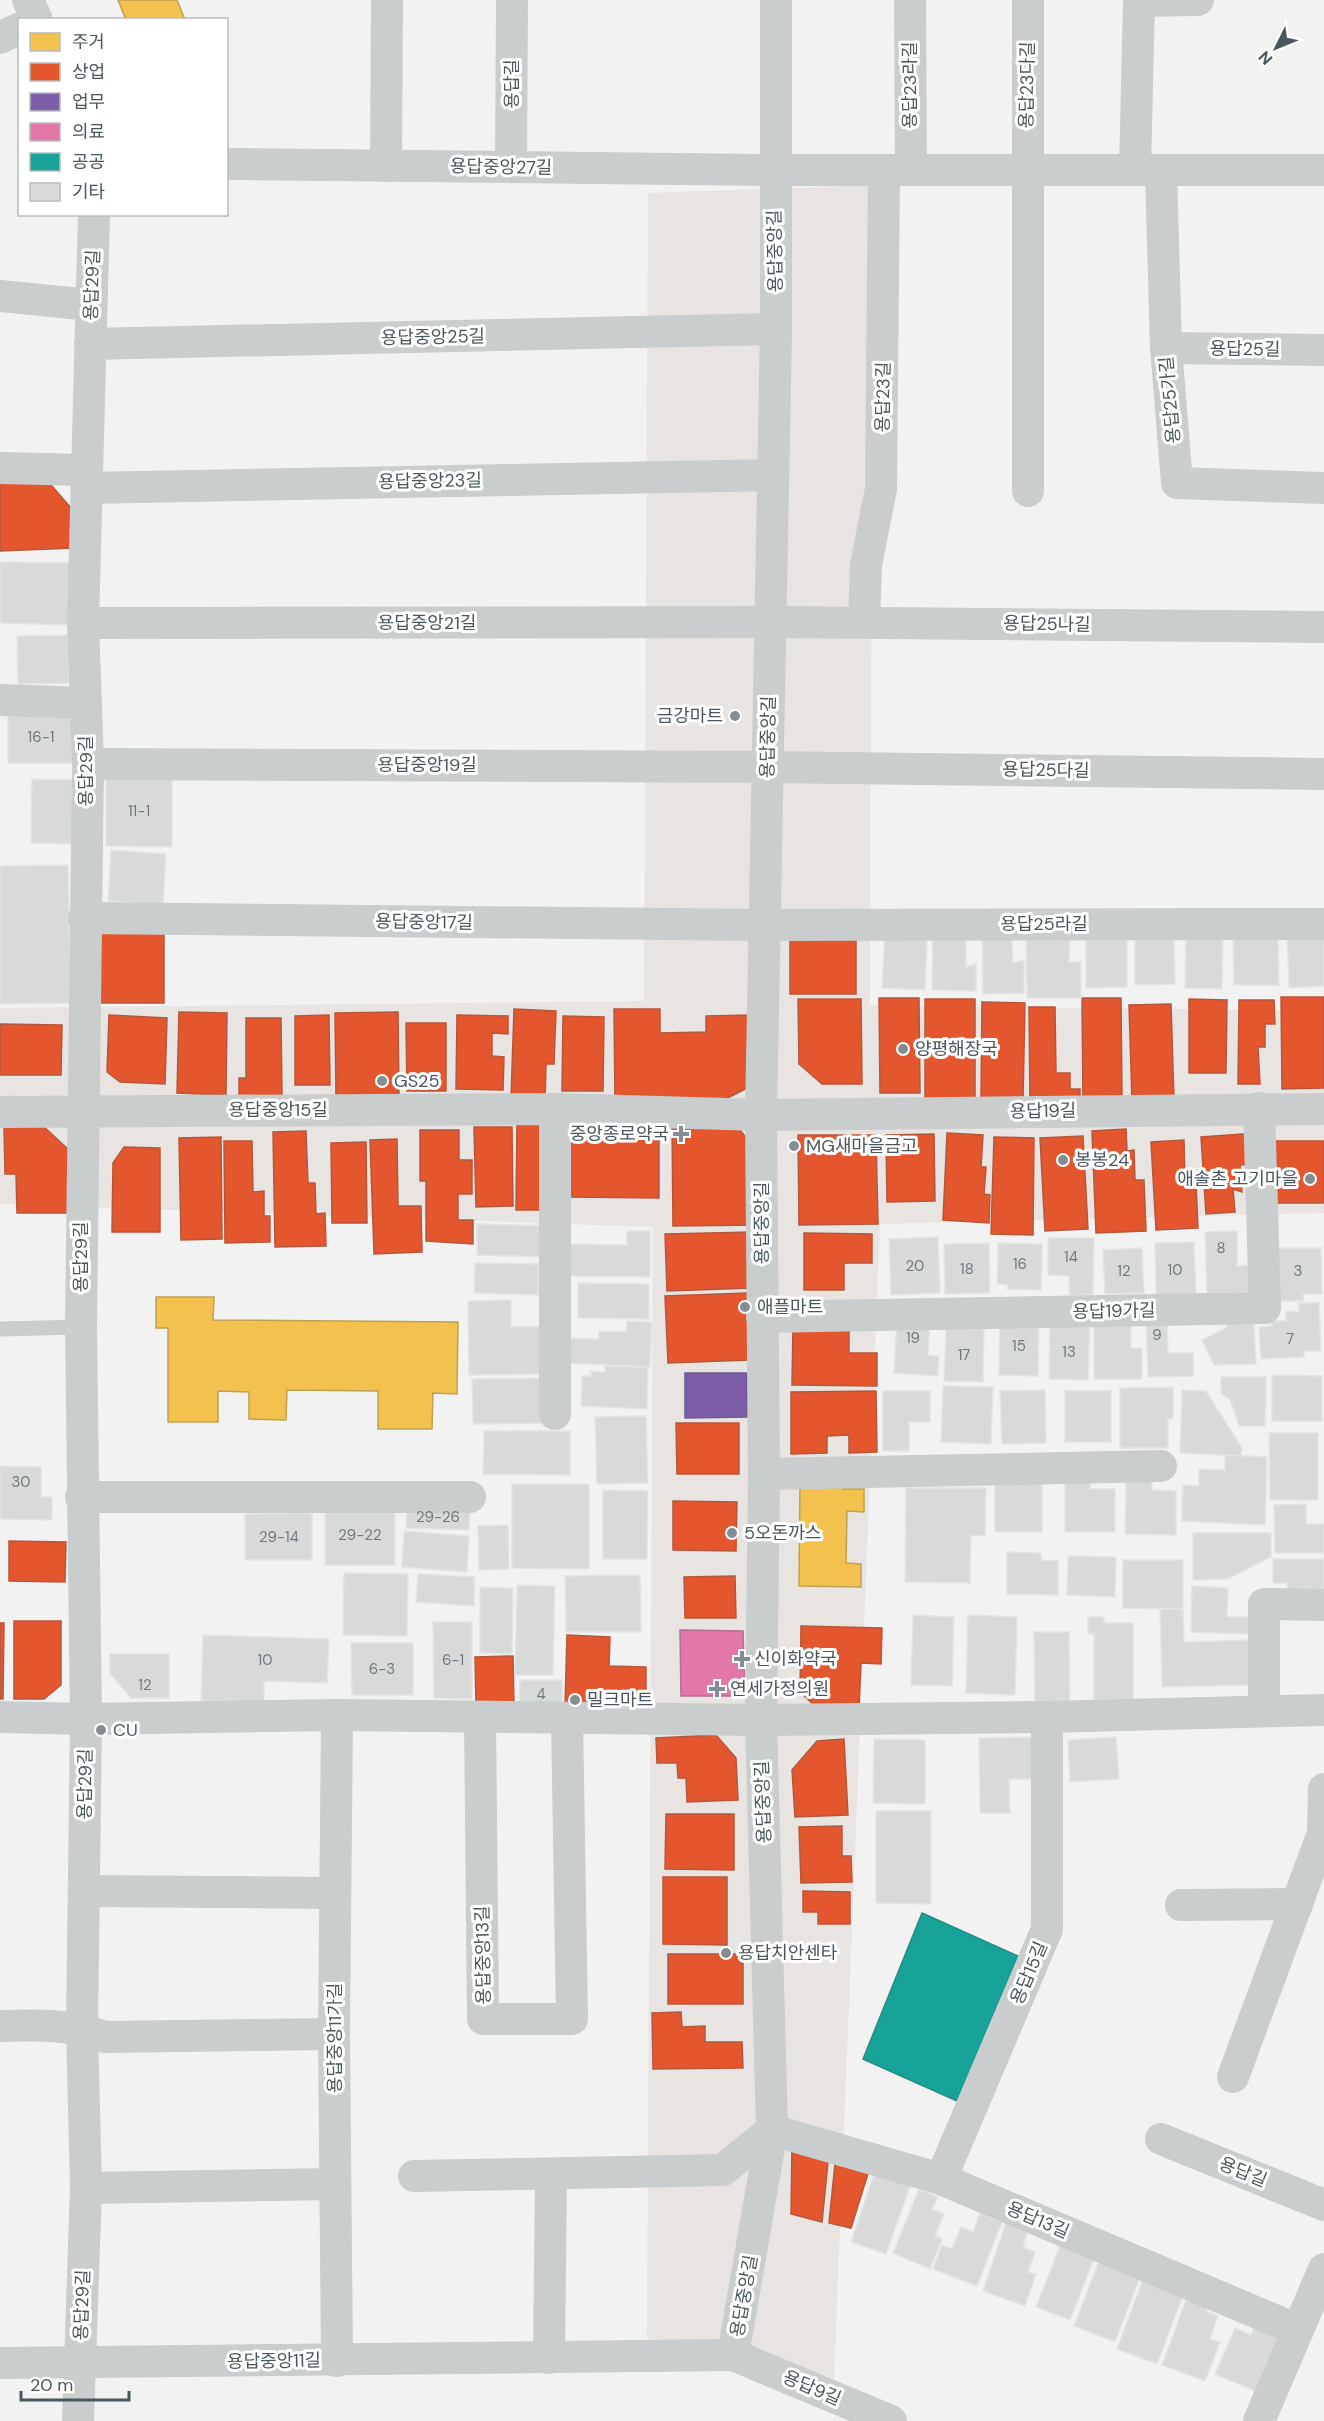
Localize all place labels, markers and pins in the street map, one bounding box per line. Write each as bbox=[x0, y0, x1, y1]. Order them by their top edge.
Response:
place label: 금강마트 bbox=[657, 704, 723, 728]
marker: 금강마트 bbox=[728, 709, 742, 723]
place label: 양평해장국 bbox=[915, 1037, 998, 1061]
marker: 양평해장국 bbox=[896, 1042, 910, 1056]
place label: GS25 bbox=[394, 1069, 439, 1093]
marker: GS25 bbox=[375, 1074, 389, 1088]
place label: 중앙종로약국 bbox=[570, 1122, 669, 1146]
marker: 중앙종로약국 bbox=[674, 1127, 688, 1141]
place label: MG새마을금고 bbox=[806, 1134, 918, 1158]
marker: MG새마을금고 bbox=[787, 1139, 801, 1153]
place label: 봉봉24 bbox=[1075, 1148, 1129, 1172]
marker: 봉봉24 bbox=[1056, 1153, 1070, 1167]
place label: 애솔촌 고기마을 bbox=[1177, 1167, 1298, 1191]
marker: 애솔촌 고기마을 bbox=[1303, 1172, 1317, 1186]
place label: 애플마트 bbox=[757, 1295, 823, 1319]
marker: 애플마트 bbox=[738, 1300, 752, 1314]
place label: 5오돈까스 bbox=[744, 1521, 821, 1545]
marker: 5오돈까스 bbox=[725, 1526, 739, 1540]
place label: 신이화약국 bbox=[754, 1647, 837, 1671]
marker: 신이화약국 bbox=[735, 1652, 749, 1666]
place label: 연세가정의원 bbox=[730, 1677, 829, 1701]
marker: 연세가정의원 bbox=[708, 1680, 726, 1698]
place label: 밀크마트 bbox=[587, 1688, 653, 1712]
marker: 밀크마트 bbox=[568, 1693, 582, 1707]
place label: CU bbox=[113, 1718, 138, 1742]
marker: CU bbox=[94, 1723, 108, 1737]
place label: 용답치안센타 bbox=[738, 1941, 838, 1965]
marker: 용답치안센타 bbox=[719, 1946, 733, 1960]

